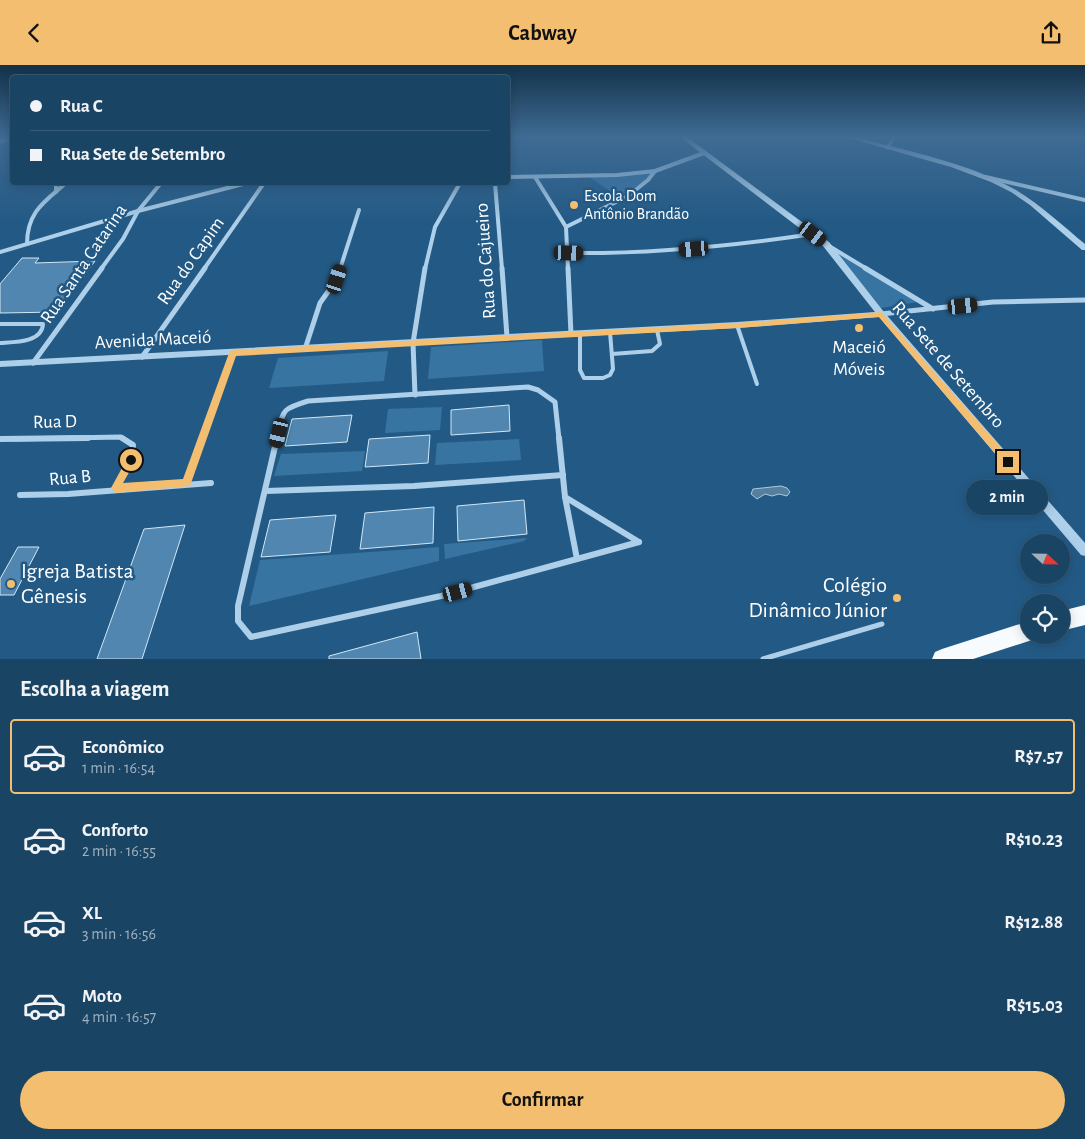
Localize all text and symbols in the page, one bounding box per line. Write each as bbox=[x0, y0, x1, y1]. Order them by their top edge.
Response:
icon: back bbox=[20, 19, 48, 47]
icon: share bbox=[1037, 19, 1065, 47]
text: Cabway bbox=[508, 22, 577, 44]
text: Rua C bbox=[60, 97, 103, 116]
text: Rua Sete de Setembro bbox=[60, 145, 225, 164]
place label: Escola Dom Antônio Brandão bbox=[584, 188, 689, 222]
marker: Escola Dom Antônio Brandão bbox=[568, 199, 580, 211]
street label: Rua Santa Catarina bbox=[37, 201, 131, 327]
street label: Rua do Cajueiro bbox=[472, 202, 500, 320]
street label: Rua do Capim bbox=[154, 214, 228, 308]
car bbox=[796, 219, 829, 249]
car bbox=[678, 240, 709, 258]
car bbox=[553, 245, 584, 261]
car bbox=[325, 262, 348, 296]
car bbox=[947, 297, 978, 315]
street label: Rua Sete de Setembro bbox=[888, 298, 1008, 432]
marker: Maceió Móveis bbox=[853, 322, 865, 334]
street label: Avenida Maceió bbox=[94, 327, 212, 353]
place label: Maceió Móveis bbox=[832, 338, 886, 379]
street label: Rua D bbox=[33, 412, 77, 432]
car bbox=[268, 417, 289, 449]
route start bbox=[120, 449, 142, 471]
route end bbox=[997, 451, 1019, 473]
street label: Rua B bbox=[48, 467, 92, 489]
callout: 2 min bbox=[967, 479, 1049, 515]
text: 2 min bbox=[989, 489, 1025, 505]
north arrow bbox=[1020, 534, 1070, 584]
map controls bbox=[1020, 534, 1070, 644]
place label: Igreja Batista Gênesis bbox=[21, 560, 134, 607]
place label: Colégio Dinâmico Júnior bbox=[748, 574, 887, 621]
marker: Igreja Batista Gênesis bbox=[5, 578, 17, 590]
car bbox=[441, 581, 474, 603]
marker: Colégio Dinâmico Júnior bbox=[891, 592, 903, 604]
button: locate bbox=[1020, 594, 1070, 644]
text: Escolha a viagem bbox=[20, 678, 169, 700]
icon: car bbox=[22, 734, 67, 779]
text: Econômico bbox=[82, 738, 164, 757]
text: R$7.57 bbox=[1014, 747, 1063, 766]
text: 1 min · 16:54 bbox=[82, 760, 155, 776]
icon: car bbox=[22, 817, 67, 862]
text: Conforto bbox=[82, 821, 148, 840]
text: R$10.23 bbox=[1005, 830, 1063, 849]
text: 2 min · 16:55 bbox=[82, 843, 156, 859]
icon: car bbox=[22, 900, 67, 945]
text: XL bbox=[82, 904, 102, 923]
text: R$12.88 bbox=[1004, 913, 1063, 932]
text: 3 min · 16:56 bbox=[82, 926, 156, 942]
icon: car bbox=[22, 983, 67, 1028]
text: Moto bbox=[82, 987, 122, 1006]
text: R$15.03 bbox=[1006, 996, 1063, 1015]
text: 4 min · 16:57 bbox=[82, 1009, 156, 1025]
button: Confirmar bbox=[20, 1071, 1065, 1129]

